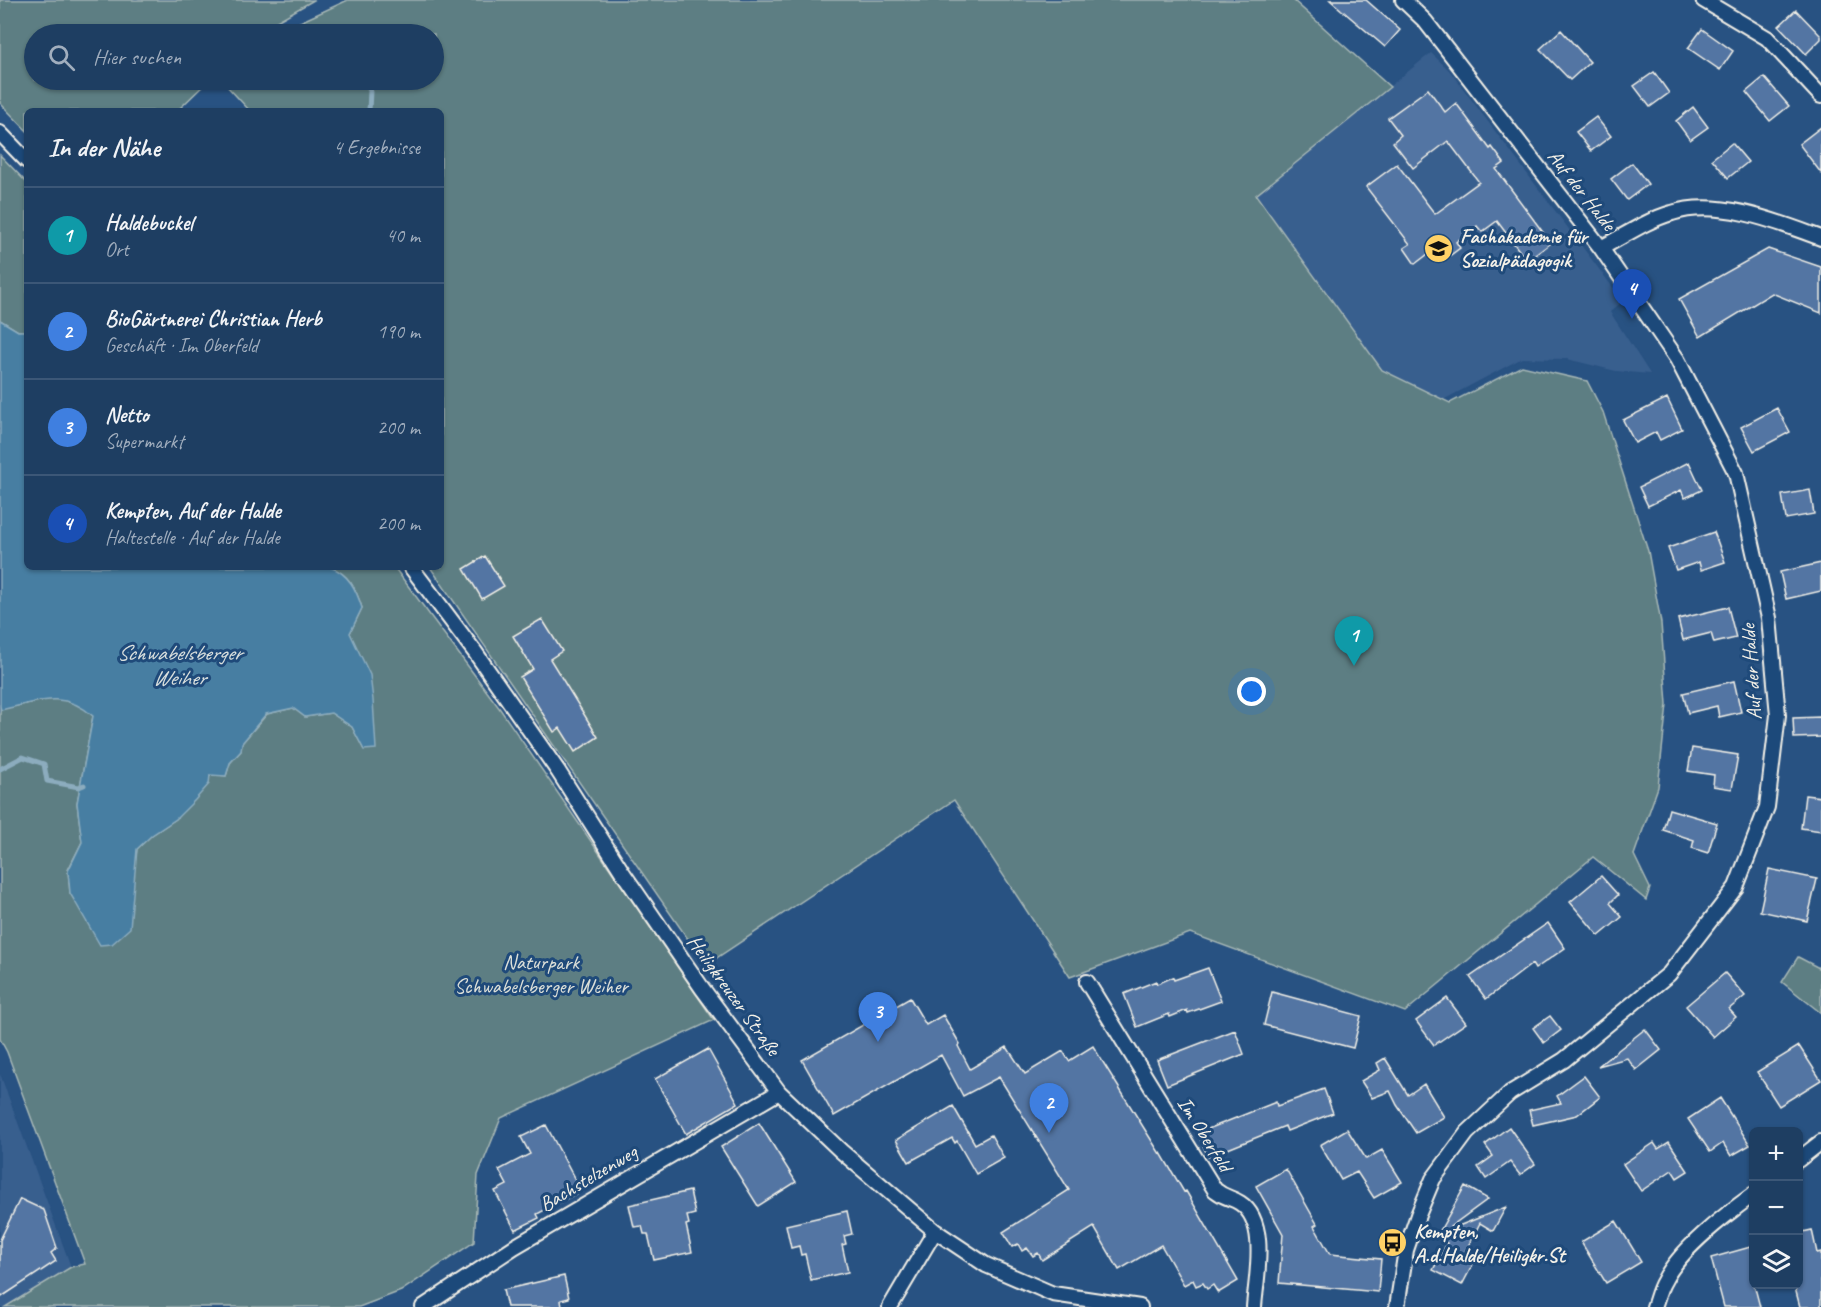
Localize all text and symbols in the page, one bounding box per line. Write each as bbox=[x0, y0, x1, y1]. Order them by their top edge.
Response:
search box bbox=[24, 24, 444, 90]
icon: search bbox=[45, 41, 78, 74]
text: Hier suchen bbox=[93, 43, 181, 71]
text: In der Nähe bbox=[48, 131, 160, 164]
text: 4 Ergebnisse bbox=[333, 135, 420, 160]
street label: Auf der Halde bbox=[1542, 144, 1623, 238]
text: Haldebuckel bbox=[105, 209, 193, 237]
text: 1 bbox=[63, 223, 72, 248]
text: 40 m bbox=[386, 223, 420, 248]
place label: Fachakademie für Sozialpädagogik bbox=[1460, 223, 1590, 273]
school or university icon: Fachakademie für Sozialpädagogik bbox=[1423, 232, 1455, 264]
text: Ort bbox=[105, 237, 129, 262]
pin: 4 bbox=[1612, 270, 1652, 319]
text: BioGärtnerei Christian Herb bbox=[105, 305, 322, 333]
text: 2 bbox=[63, 319, 72, 344]
text: 190 m bbox=[377, 319, 420, 344]
text: Geschäft · Im Oberfeld bbox=[105, 333, 258, 358]
text: Netto bbox=[105, 401, 149, 429]
text: 3 bbox=[63, 415, 72, 440]
text: 200 m bbox=[377, 415, 420, 440]
text: Supermarkt bbox=[105, 429, 184, 454]
text: Kempten, Auf der Halde bbox=[105, 497, 281, 525]
text: 4 bbox=[63, 511, 72, 536]
text: 200 m bbox=[377, 511, 420, 536]
text: Haltestelle · Auf der Halde bbox=[105, 525, 280, 550]
pin: 1 bbox=[1334, 616, 1374, 666]
street label: Auf der Halde bbox=[1735, 621, 1767, 721]
water label: Schwabelsberger Weiher bbox=[117, 639, 245, 692]
your location bbox=[1237, 677, 1266, 706]
street label: Heiligkreuzer Straße bbox=[681, 930, 788, 1062]
park label: Naturpark Schwabelsberger Weiher bbox=[454, 949, 629, 999]
pin: 3 bbox=[858, 992, 898, 1042]
pin: 2 bbox=[1030, 1084, 1068, 1133]
street label: Im Oberfeld bbox=[1172, 1092, 1240, 1179]
map controls bbox=[1749, 1127, 1803, 1289]
button: + bbox=[1749, 1127, 1803, 1181]
street label: Bachstelzenweg bbox=[534, 1138, 643, 1217]
button: − bbox=[1749, 1181, 1803, 1235]
place label: Kempten, A.d.Halde/Heiligkr.St bbox=[1414, 1218, 1567, 1268]
bus stop icon: Kempten, A.d.Halde/Heiligkr.St bbox=[1377, 1227, 1409, 1259]
button: layers bbox=[1749, 1235, 1803, 1289]

